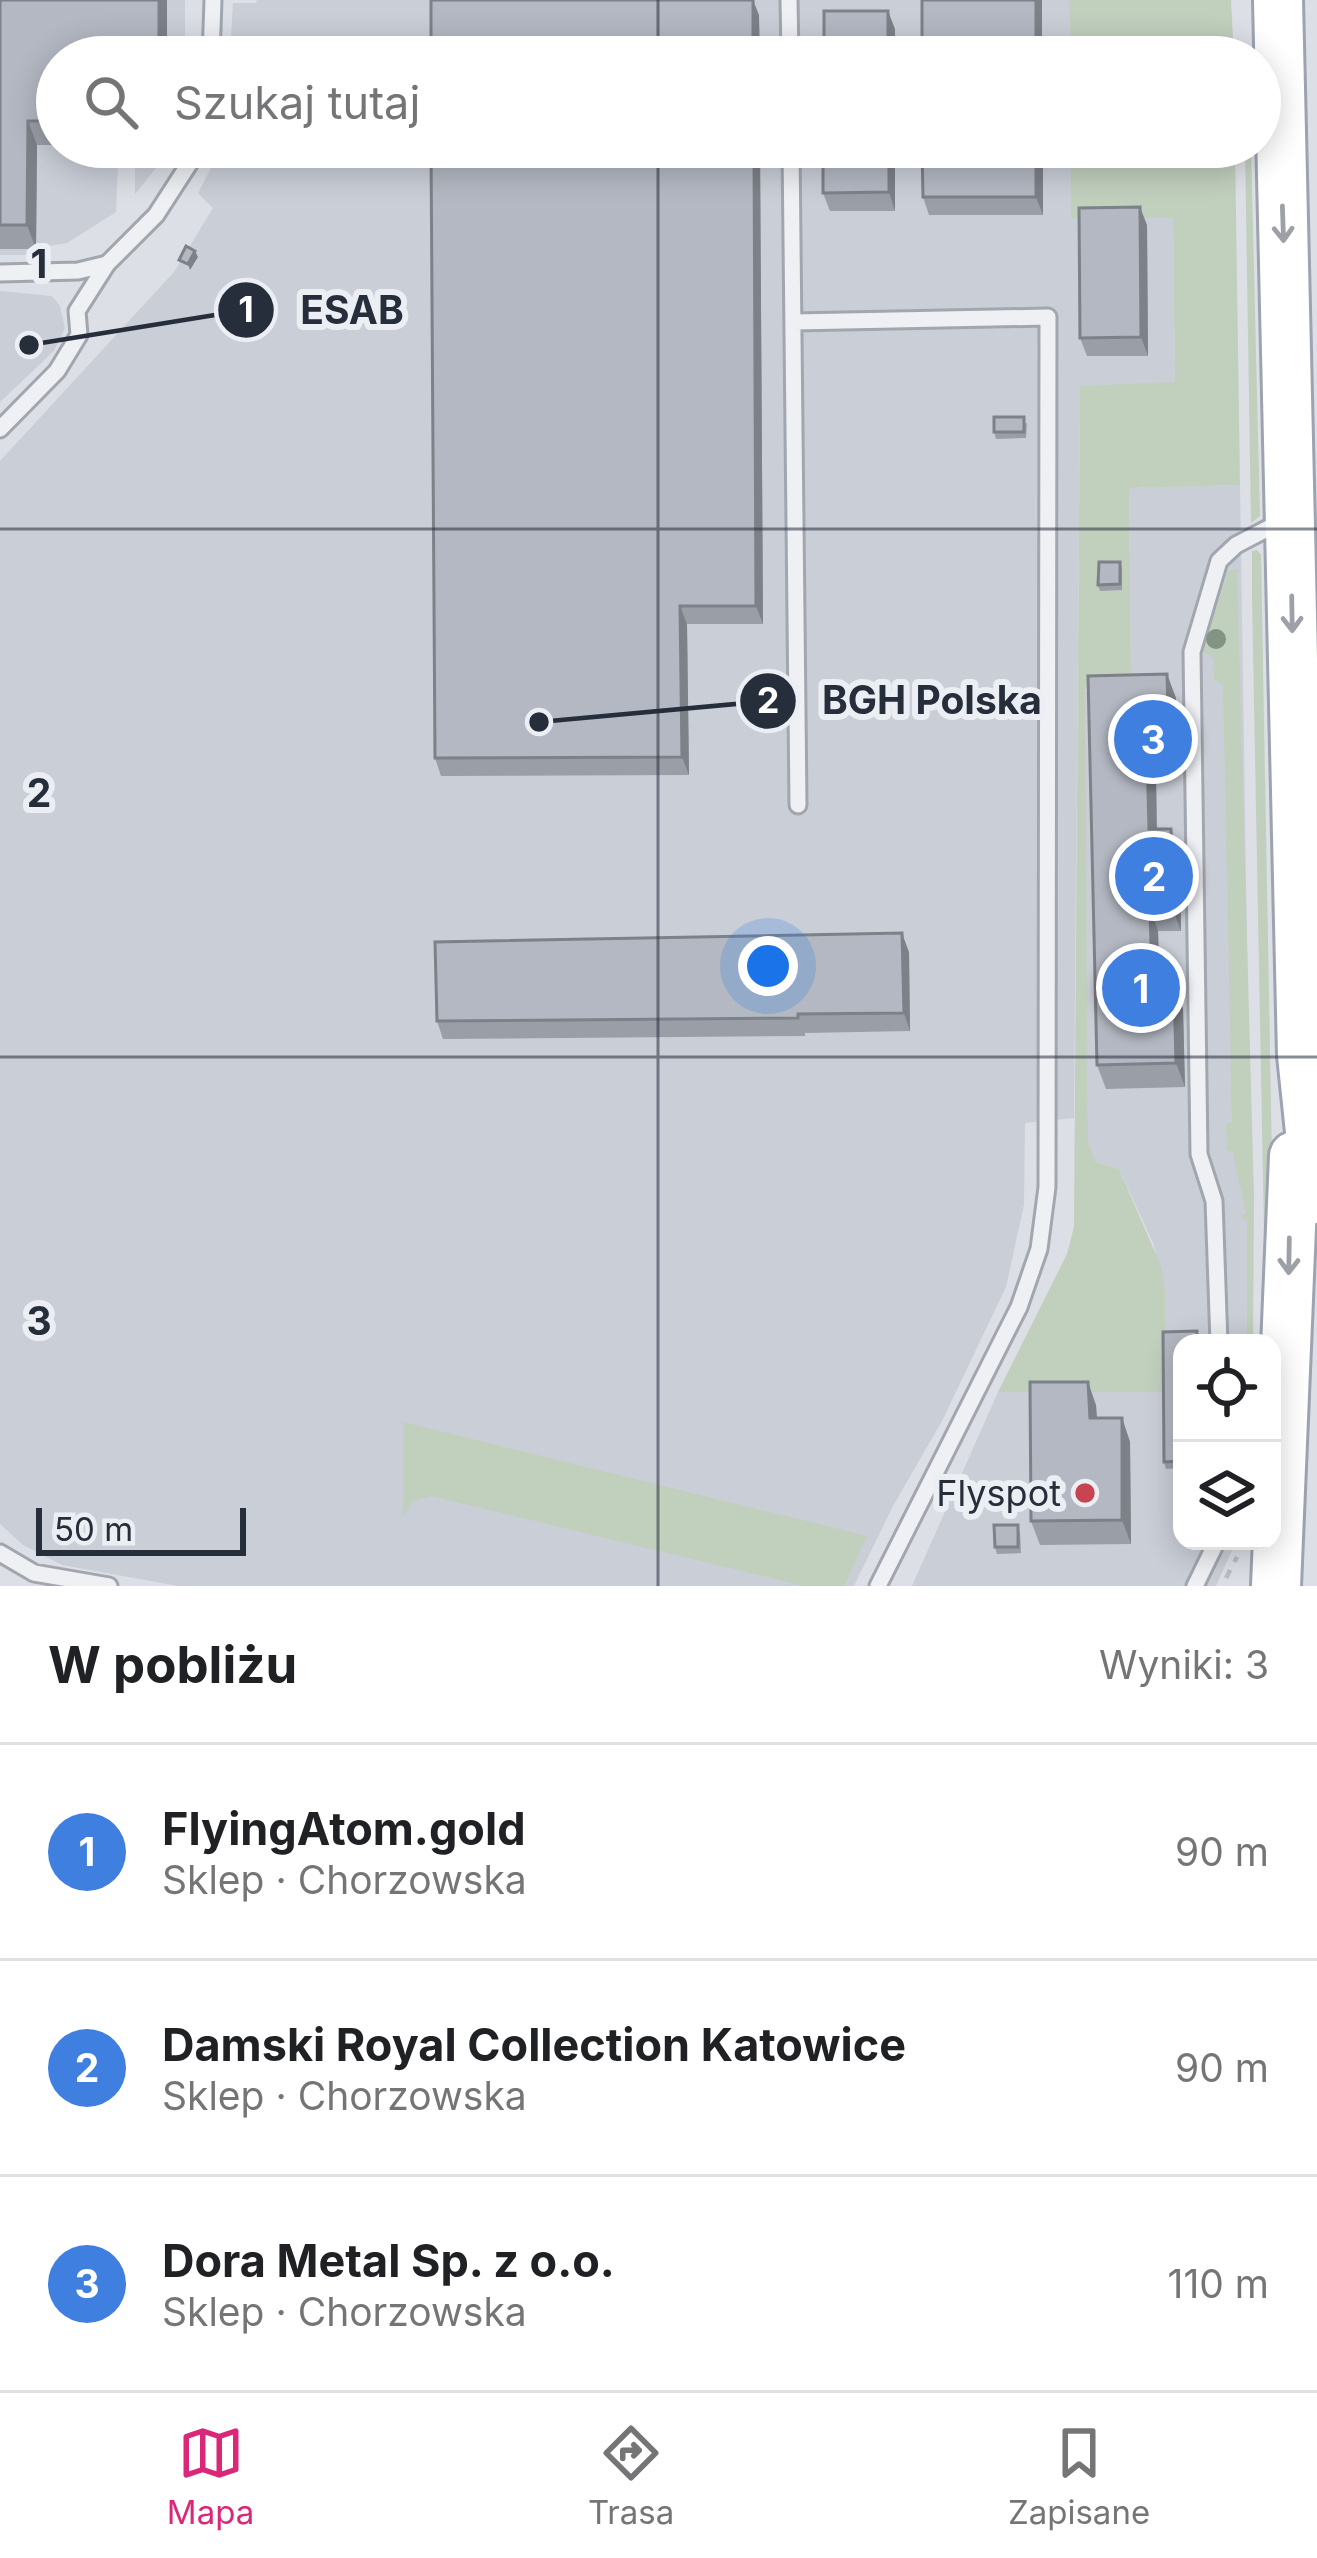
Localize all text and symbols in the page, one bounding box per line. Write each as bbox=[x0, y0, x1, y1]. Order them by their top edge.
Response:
search box bbox=[36, 36, 1281, 168]
icon: search bbox=[78, 69, 144, 135]
text: Szukaj tutaj bbox=[174, 75, 420, 130]
one-way arrow bbox=[1271, 204, 1294, 243]
text: 1 bbox=[31, 240, 47, 287]
callout: ESAB bbox=[216, 272, 427, 347]
text: ESAB bbox=[300, 286, 404, 333]
text: 1 bbox=[238, 287, 254, 331]
one-way arrow bbox=[1281, 594, 1303, 633]
callout: BGH Polska bbox=[738, 663, 1066, 738]
text: BGH Polska bbox=[822, 676, 1042, 723]
text: 2 bbox=[757, 678, 779, 722]
pin: 3 bbox=[1114, 694, 1192, 784]
text: 2 bbox=[27, 769, 51, 816]
pin: 2 bbox=[1115, 831, 1193, 921]
your location bbox=[738, 936, 798, 996]
pin: 1 bbox=[1102, 943, 1180, 1033]
one-way arrow bbox=[1278, 1236, 1300, 1275]
text: 3 bbox=[26, 1297, 52, 1344]
map controls bbox=[1173, 1334, 1281, 1550]
button: locate bbox=[1173, 1334, 1281, 1442]
button: layers bbox=[1173, 1442, 1281, 1550]
place label: Flyspot bbox=[936, 1471, 1061, 1515]
marker: Flyspot bbox=[1072, 1480, 1098, 1506]
scale bar bbox=[36, 1502, 246, 1555]
text: 50 m bbox=[54, 1509, 133, 1549]
text: W pobliżu bbox=[48, 1634, 297, 1695]
text: Wyniki: 3 bbox=[1099, 1641, 1269, 1688]
text: FlyingAtom.gold bbox=[162, 1801, 526, 1856]
text: 1 bbox=[79, 1828, 95, 1875]
text: 90 m bbox=[1175, 1828, 1269, 1875]
text: Sklep · Chorzowska bbox=[162, 1856, 527, 1903]
text: Damski Royal Collection Katowice bbox=[162, 2017, 906, 2072]
text: 2 bbox=[75, 2044, 99, 2091]
text: 90 m bbox=[1175, 2044, 1269, 2091]
text: Sklep · Chorzowska bbox=[162, 2072, 527, 2119]
text: Dora Metal Sp. z o.o. bbox=[162, 2233, 615, 2288]
text: 3 bbox=[74, 2260, 100, 2307]
text: 110 m bbox=[1168, 2260, 1269, 2307]
text: Sklep · Chorzowska bbox=[162, 2288, 527, 2335]
tab: Mapa bbox=[167, 2420, 254, 2532]
tab: Trasa bbox=[588, 2420, 674, 2532]
tab: Zapisane bbox=[1008, 2420, 1150, 2532]

